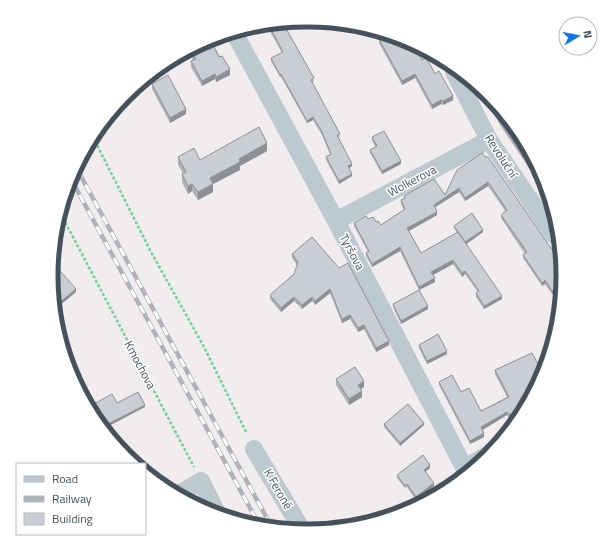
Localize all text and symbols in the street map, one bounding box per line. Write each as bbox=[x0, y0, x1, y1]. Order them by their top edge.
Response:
north arrow bbox=[558, 16, 598, 56]
text: N bbox=[579, 29, 596, 39]
street label: Revoluční bbox=[480, 130, 523, 182]
street label: Wolkerova bbox=[384, 160, 440, 201]
street label: Tyršova bbox=[335, 230, 370, 273]
street label: Kmochova bbox=[120, 337, 161, 393]
legend bbox=[16, 463, 146, 535]
street label: K Feroně bbox=[259, 465, 298, 513]
text: Road bbox=[52, 469, 78, 488]
text: Railway bbox=[52, 489, 92, 508]
text: Building bbox=[52, 509, 93, 528]

